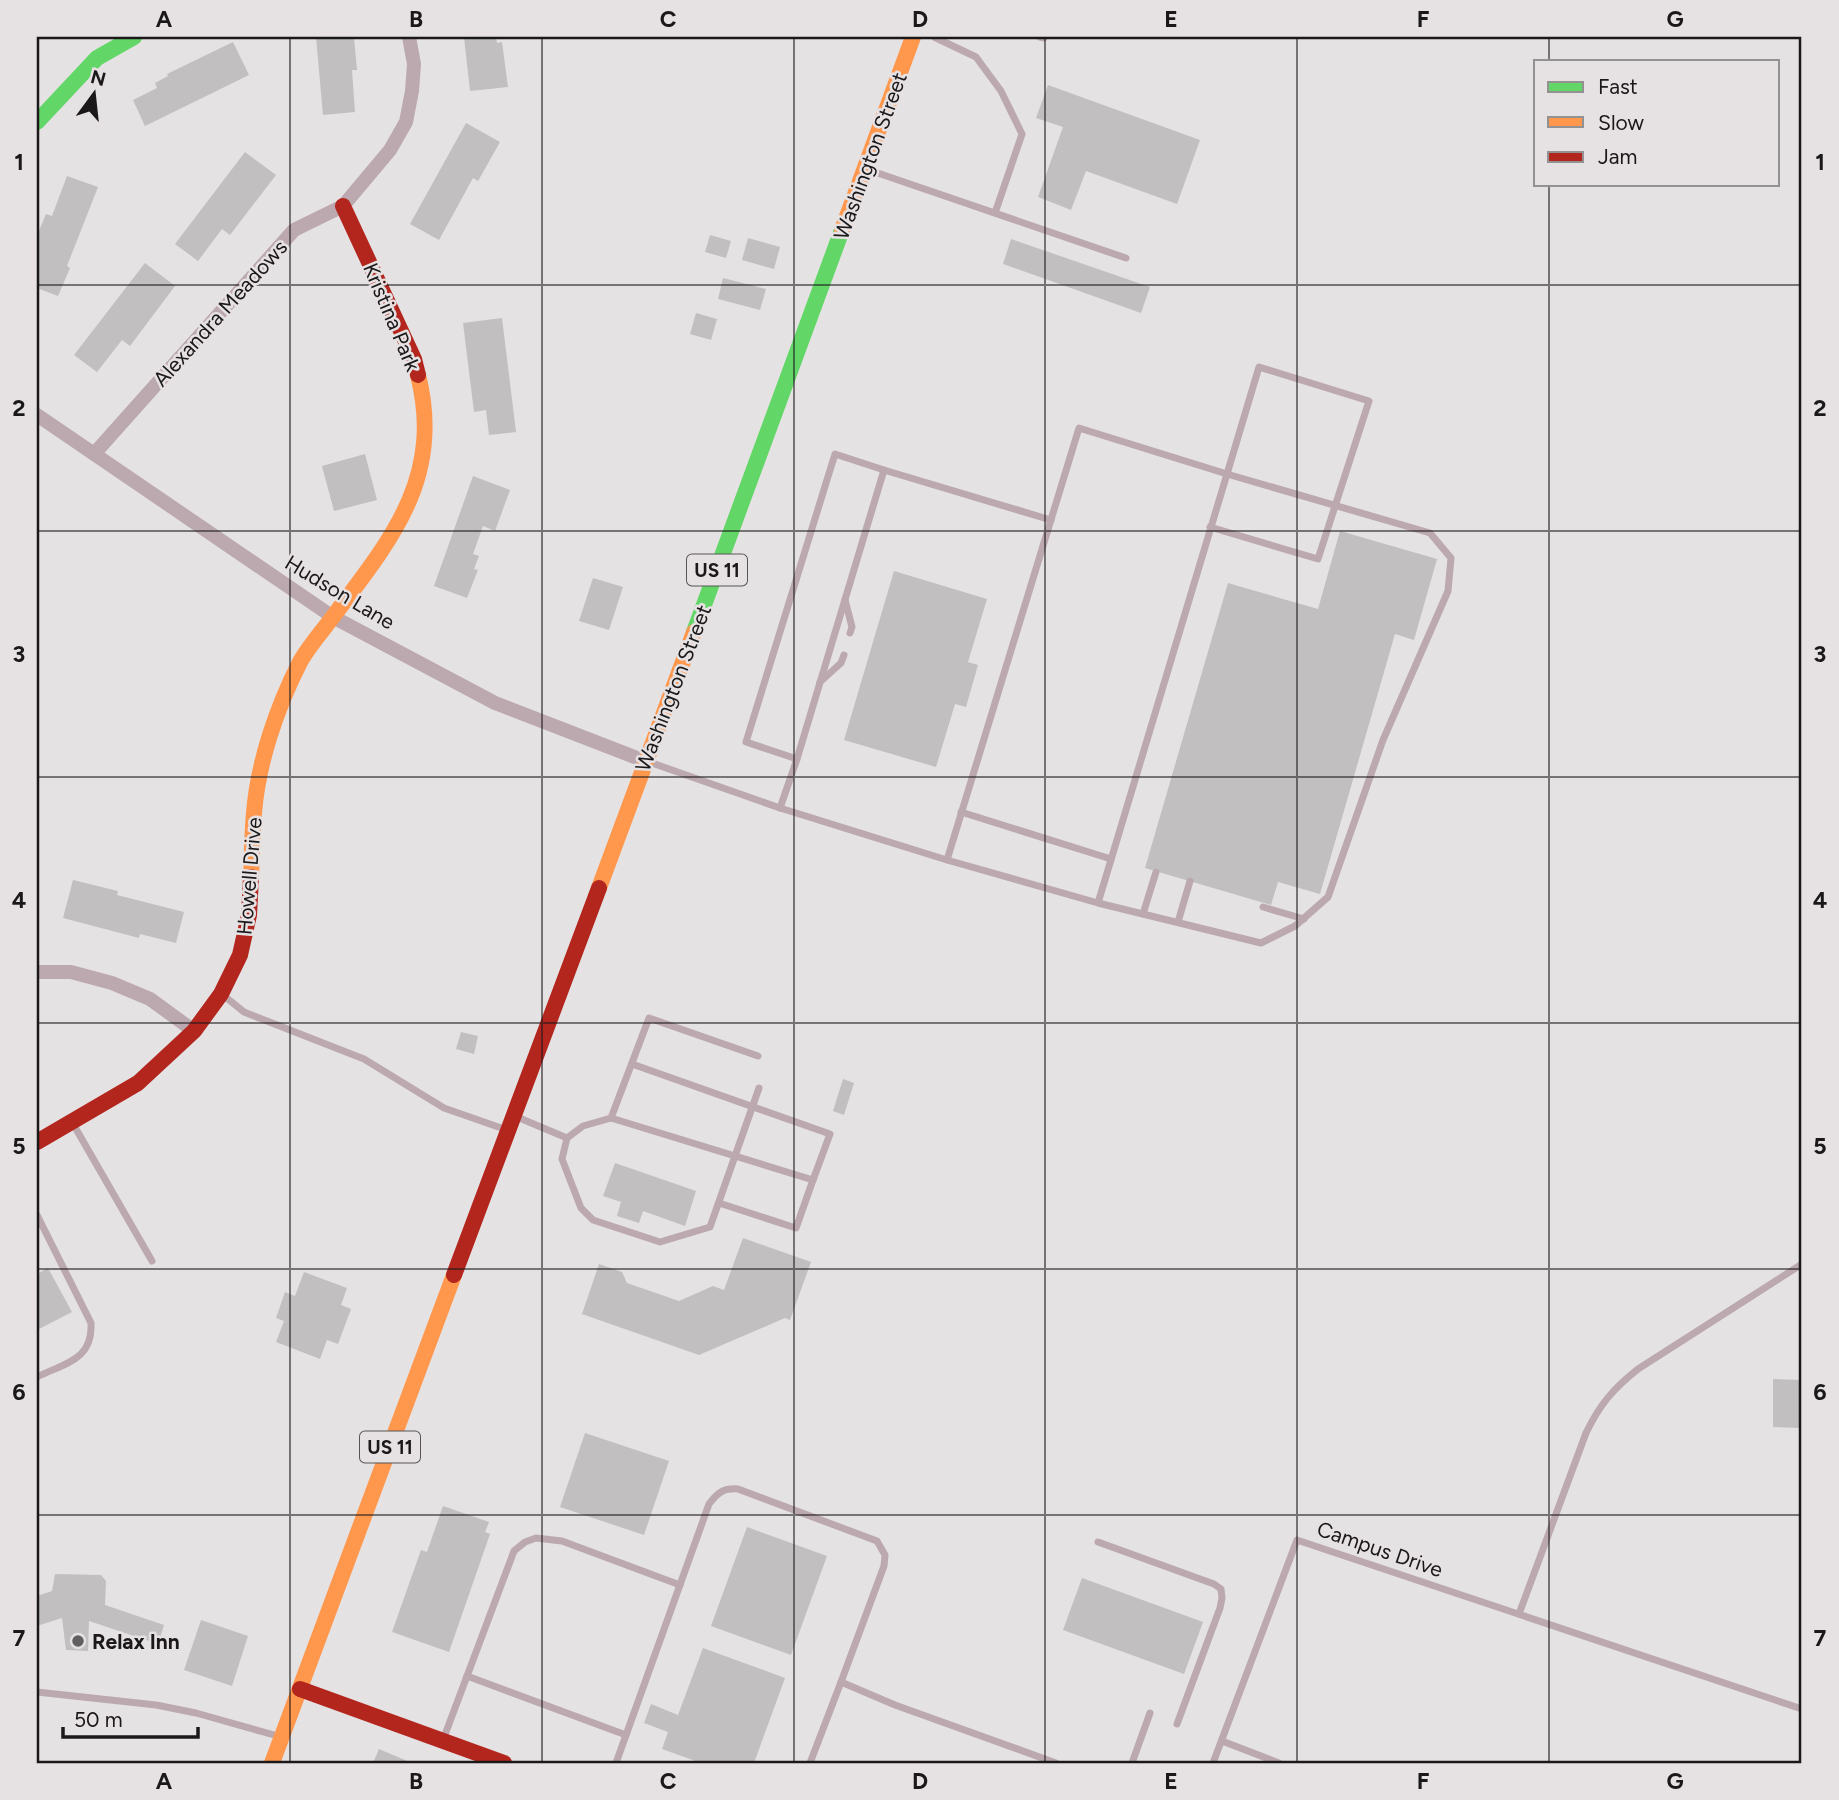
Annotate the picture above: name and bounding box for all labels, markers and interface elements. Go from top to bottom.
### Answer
text: A [156,5,173,33]
text: B [409,5,423,33]
text: C [660,5,677,33]
text: D [912,5,928,33]
text: E [1164,5,1178,33]
text: F [1417,5,1430,33]
text: G [1666,5,1684,33]
north arrow [60,60,130,130]
legend [1534,60,1780,186]
text: N [88,65,108,91]
street label: Washington Street [828,69,912,243]
text: Fast [1598,74,1638,99]
text: Slow [1598,110,1644,135]
text: Jam [1598,144,1637,169]
text: 1 [14,148,24,176]
text: 1 [1815,148,1825,176]
street label: Alexandra Meadows [148,235,292,391]
street label: Kristina Park [358,259,426,376]
text: 2 [12,394,26,422]
text: 2 [1813,394,1827,422]
street label: Hudson Lane [281,549,399,635]
road number: US 11 [687,554,747,586]
street label: Washington Street [630,601,716,775]
text: 3 [13,640,25,668]
text: 3 [1814,640,1826,668]
street label: Howell Drive [231,816,267,936]
text: 4 [12,886,26,914]
text: 4 [1813,886,1827,914]
text: 5 [12,1132,26,1160]
text: 5 [1813,1132,1827,1160]
text: 6 [12,1378,26,1406]
text: 6 [1813,1378,1827,1406]
road number: US 11 [360,1432,420,1462]
street label: Campus Drive [1314,1516,1446,1582]
text: 7 [13,1624,26,1652]
text: 7 [1814,1624,1827,1652]
place label: Relax Inn [92,1629,180,1654]
marker: Relax Inn [70,1633,86,1649]
scale bar [63,1695,198,1739]
text: 50 m [74,1707,123,1732]
text: A [156,1767,173,1795]
text: B [409,1767,423,1795]
text: C [660,1767,677,1795]
text: D [912,1767,928,1795]
text: E [1164,1767,1178,1795]
text: F [1417,1767,1430,1795]
text: G [1666,1767,1684,1795]

